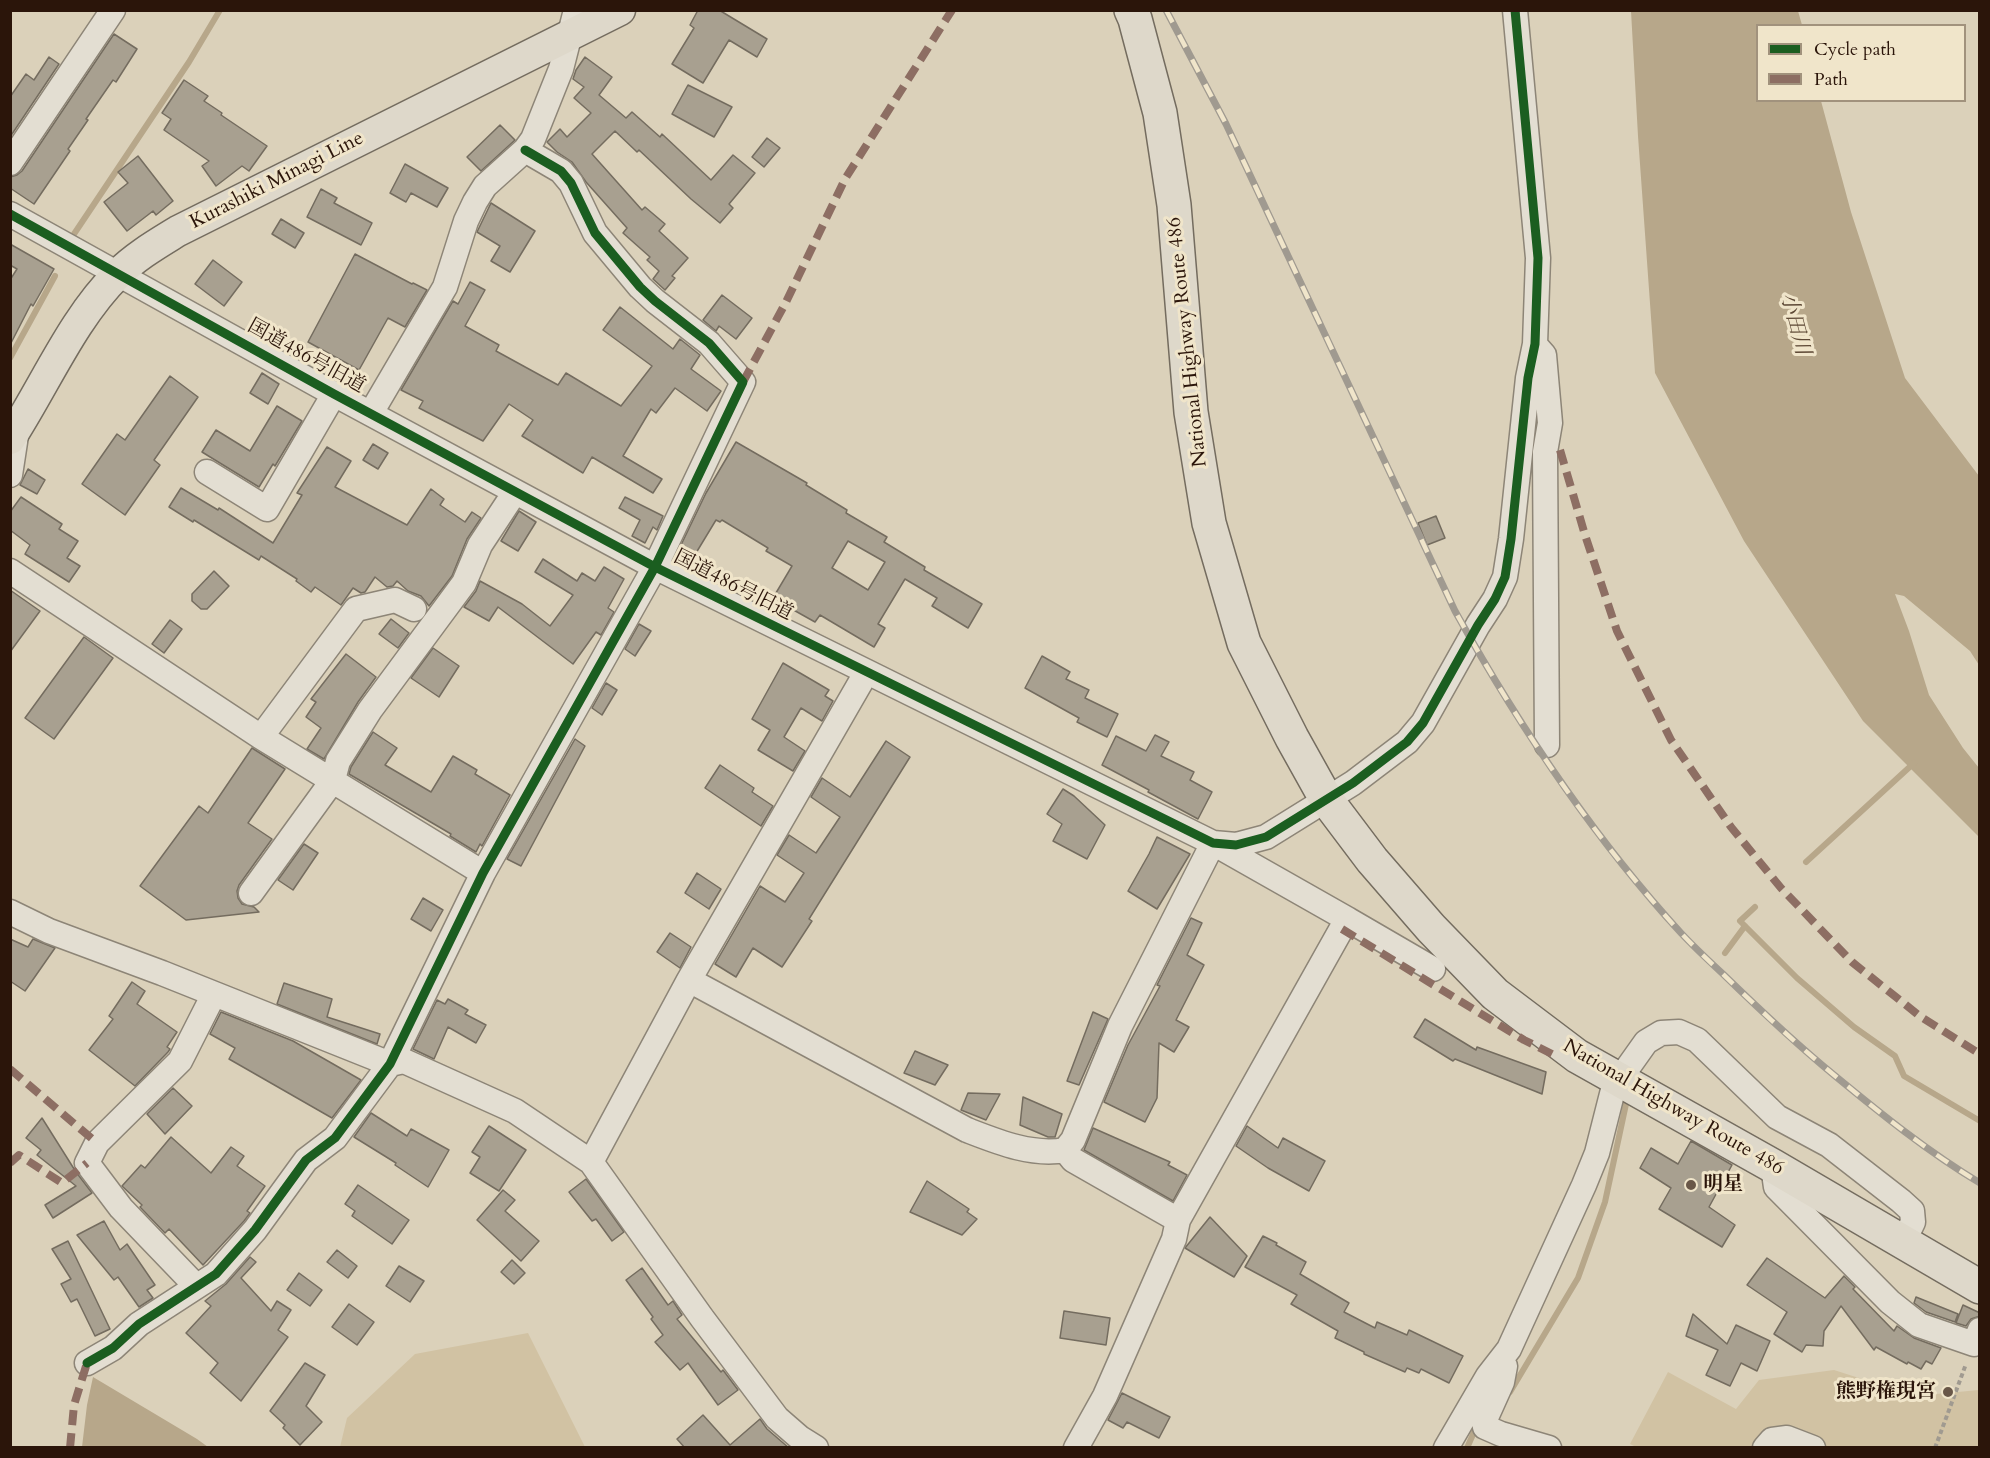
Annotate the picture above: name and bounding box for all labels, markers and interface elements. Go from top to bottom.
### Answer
legend [1756,24,1966,102]
text: Cycle path [1814,37,1896,62]
text: Path [1814,67,1848,92]
street label: Kurashiki Minagi Line [186,127,368,235]
street label: National Highway Route 486 [1163,216,1213,468]
water label: 小田川 [1774,290,1814,358]
street label: 国道486号旧道 [243,315,369,399]
street label: 国道486号旧道 [669,546,797,626]
street label: National Highway Route 486 [1558,1035,1788,1181]
place label: 明星 [1703,1173,1743,1197]
marker: 明星 [1684,1178,1698,1192]
place label: 熊野権現宮 [1836,1380,1936,1404]
marker: 熊野権現宮 [1941,1385,1955,1399]

